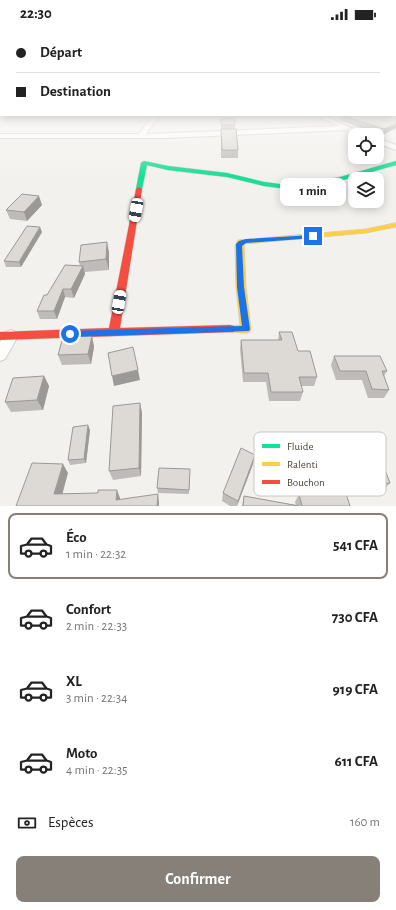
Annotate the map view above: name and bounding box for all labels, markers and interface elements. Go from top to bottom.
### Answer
text: 22:30 [20,6,52,21]
text: Départ [40,45,82,60]
text: Destination [40,84,111,99]
map controls [348,128,384,208]
button: locate [348,128,384,164]
button: layers [348,172,384,208]
callout: 1 min [280,178,346,206]
text: 1 min [299,185,327,198]
car [128,197,144,223]
route end [304,227,322,245]
car [111,289,127,315]
route start [61,325,79,343]
legend [254,432,386,496]
text: Fluide [287,441,314,452]
text: Ralenti [287,459,318,470]
text: Bouchon [287,477,325,488]
icon: car [18,528,54,564]
text: Éco [66,530,87,545]
text: 541 CFA [333,538,378,553]
text: 1 min · 22:32 [66,548,126,561]
icon: car [18,600,54,636]
text: Confort [66,602,111,617]
text: 730 CFA [332,610,378,625]
text: 2 min · 22:33 [66,620,127,633]
icon: car [18,672,54,708]
text: XL [66,674,82,689]
text: 919 CFA [333,682,378,697]
text: 3 min · 22:34 [66,692,127,705]
icon: car [18,744,54,780]
text: Moto [66,746,98,761]
text: 611 CFA [334,754,378,769]
text: 4 min · 22:35 [66,764,128,777]
icon: cash [16,812,38,834]
text: Espèces [48,815,94,830]
text: 160 m [350,816,380,829]
button: Confirmer [16,856,380,902]

